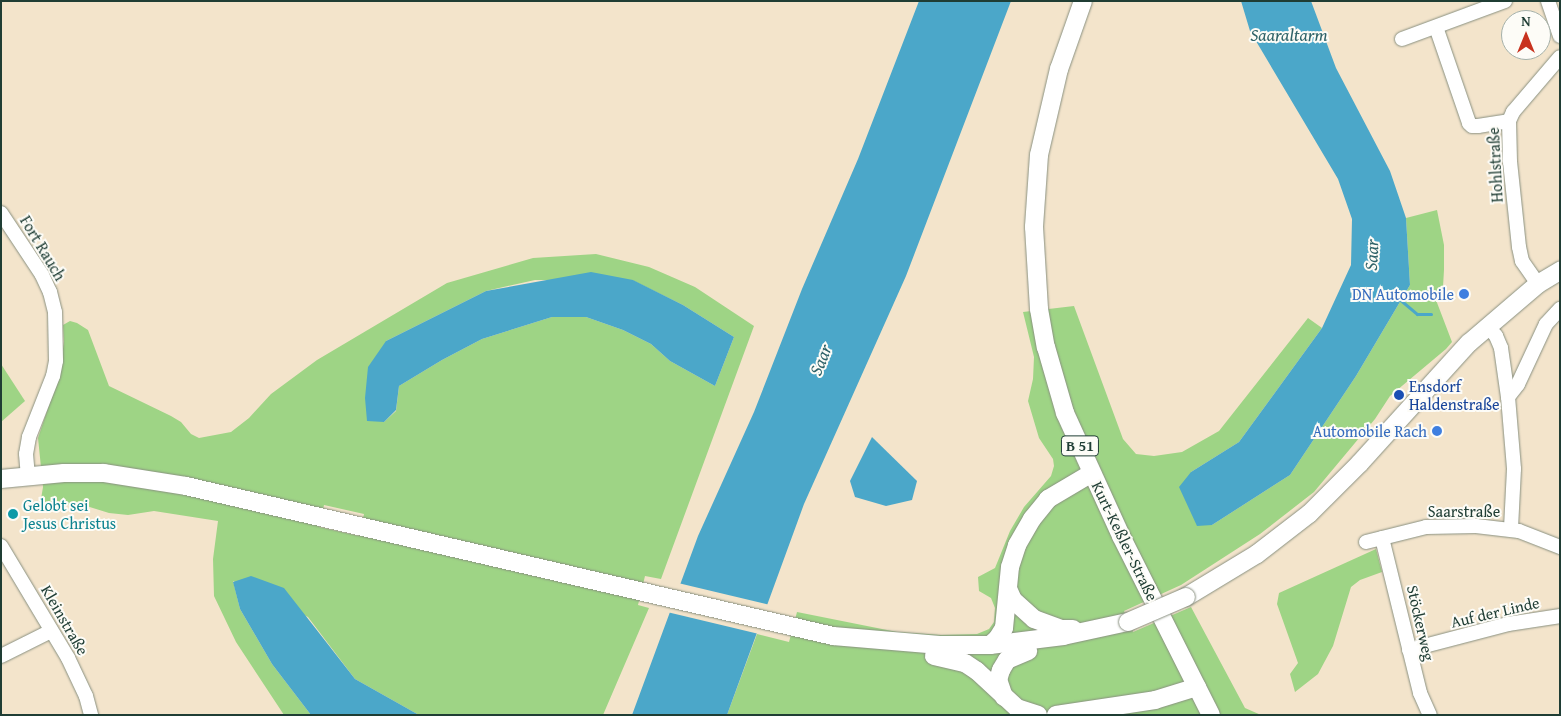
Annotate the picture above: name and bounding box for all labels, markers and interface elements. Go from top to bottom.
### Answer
north arrow [1501,10,1551,60]
text: N [1521,11,1531,31]
water label: Saaraltarm [1250,24,1328,46]
street label: Hohlstraße [1483,127,1507,203]
street label: Fort Rauch [16,212,70,284]
water label: Saar [1360,239,1384,271]
place label: DN Automobile [1352,284,1454,304]
marker: DN Automobile [1458,288,1470,300]
water label: Saar [805,341,837,379]
place label: Ensdorf Haldenstraße [1409,376,1500,414]
marker: Ensdorf Haldenstraße [1393,389,1405,401]
place label: Automobile Rach [1313,421,1427,441]
marker: Automobile Rach [1431,425,1443,437]
road number: B 51 [1060,434,1100,458]
street label: Kurt-Keßler-Straße [1088,478,1162,604]
place label: Gelobt sei Jesus Christus [23,495,116,533]
street label: Saarstraße [1428,501,1500,521]
marker: Gelobt sei Jesus Christus [7,508,19,520]
street label: Kleinstraße [37,581,93,659]
street label: Stöckerweg [1403,583,1439,663]
street label: Auf der Linde [1449,592,1541,632]

